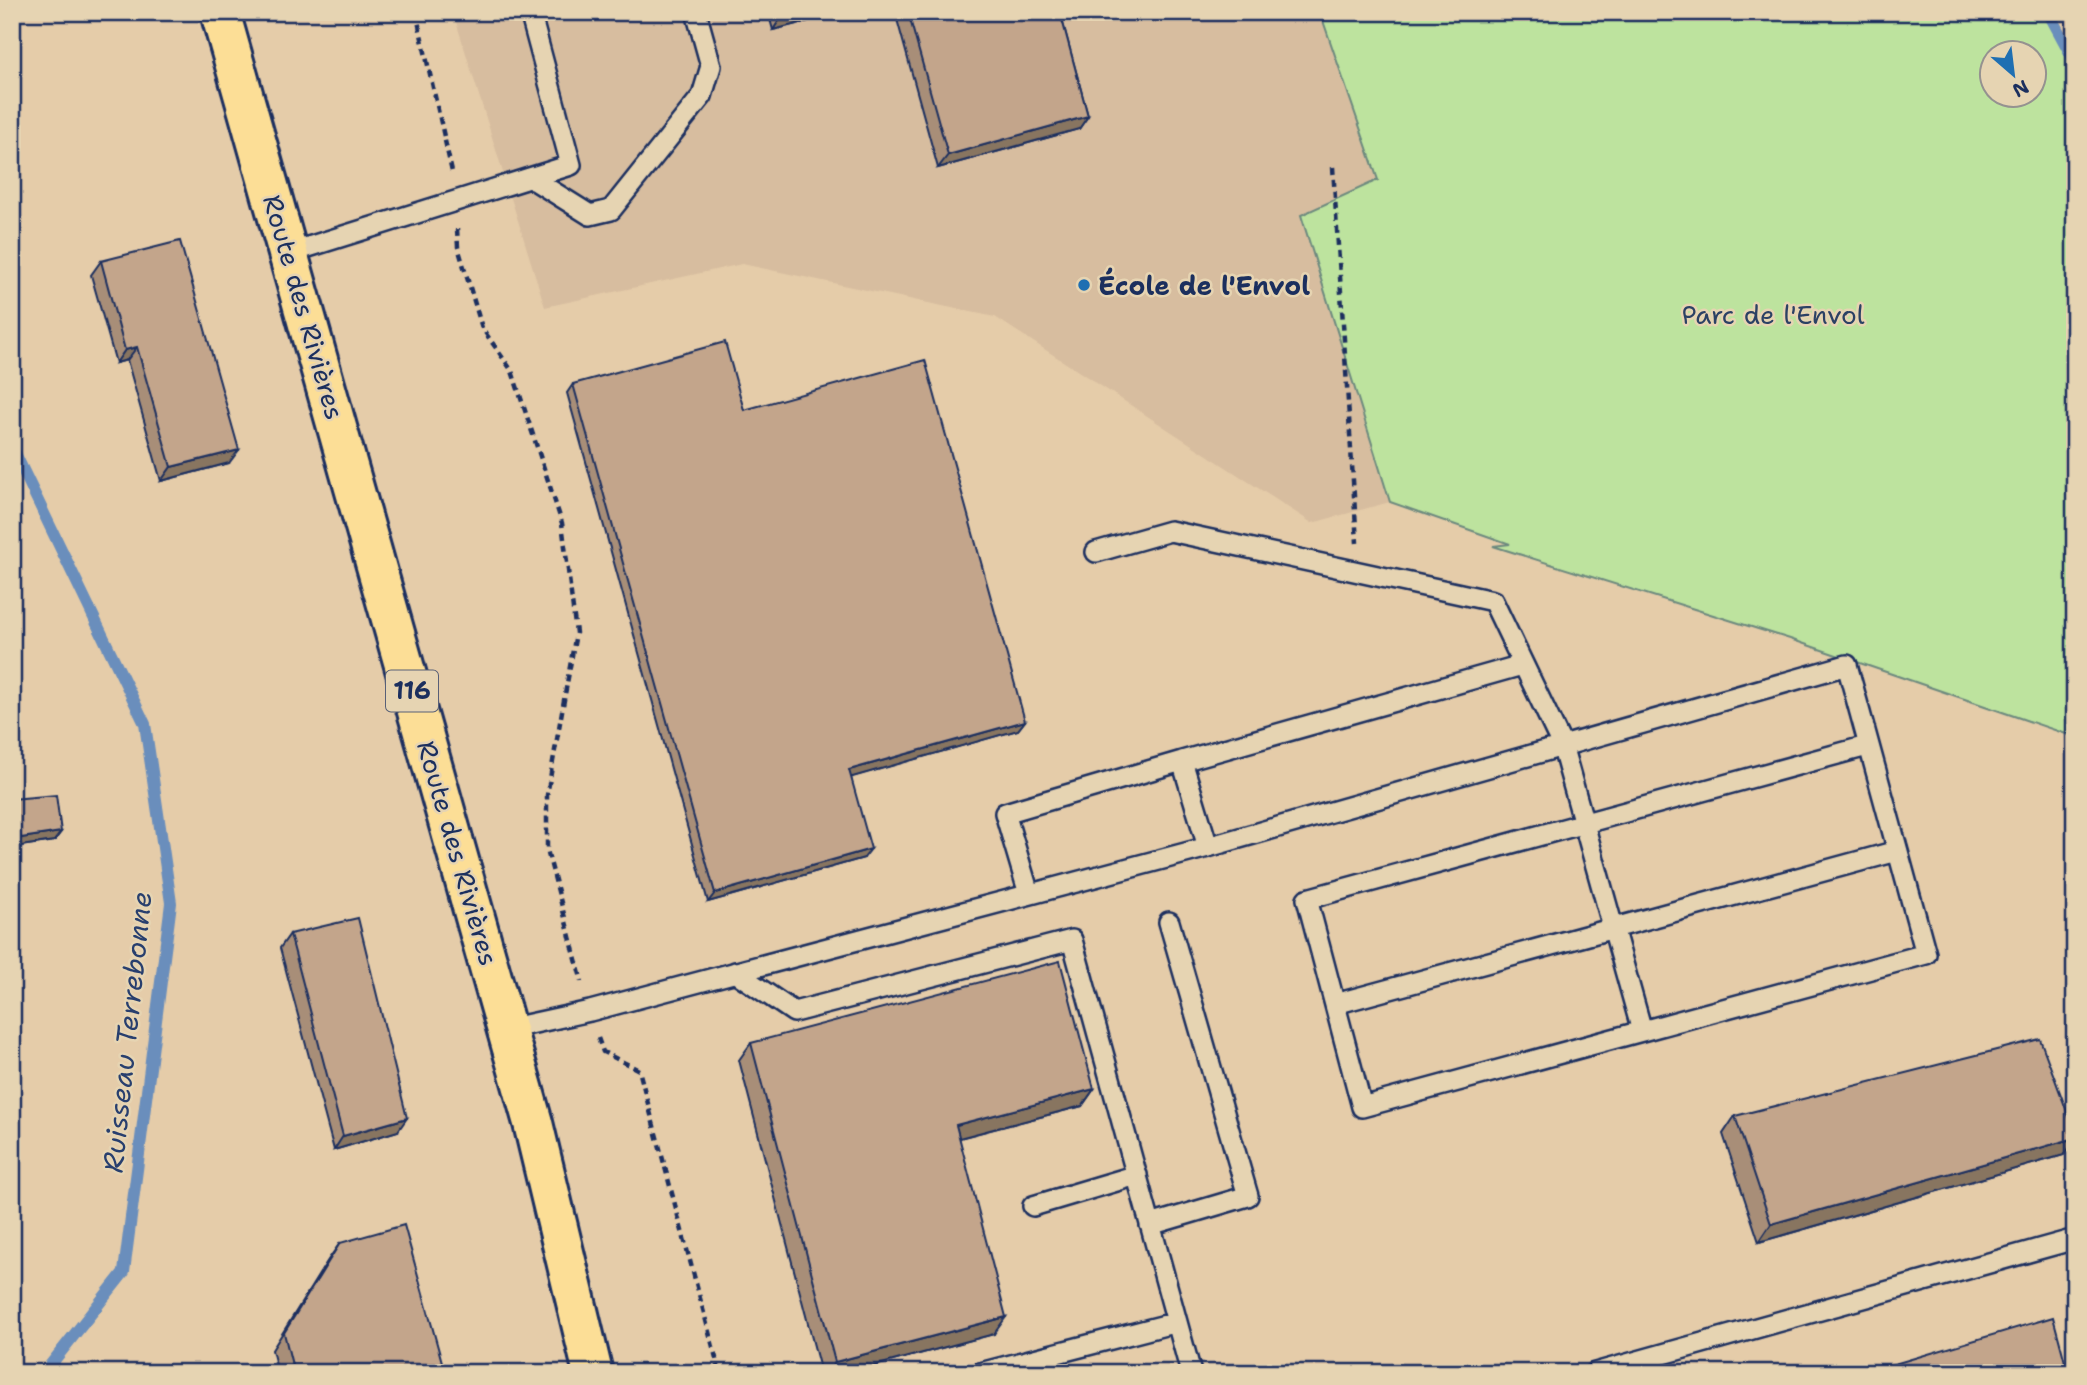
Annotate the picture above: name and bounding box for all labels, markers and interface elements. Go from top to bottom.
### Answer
north arrow [1979,38,2048,108]
text: N [2008,74,2033,103]
street label: Route des Rivières [255,190,353,424]
place label: École de l'Envol [1098,267,1310,303]
marker: École de l'Envol [1076,277,1092,293]
park label: Parc de l'Envol [1681,297,1865,332]
road number: 116 [386,670,438,712]
street label: Route des Rivières [409,736,507,970]
water label: Ruisseau Terrebonne [93,890,161,1174]

